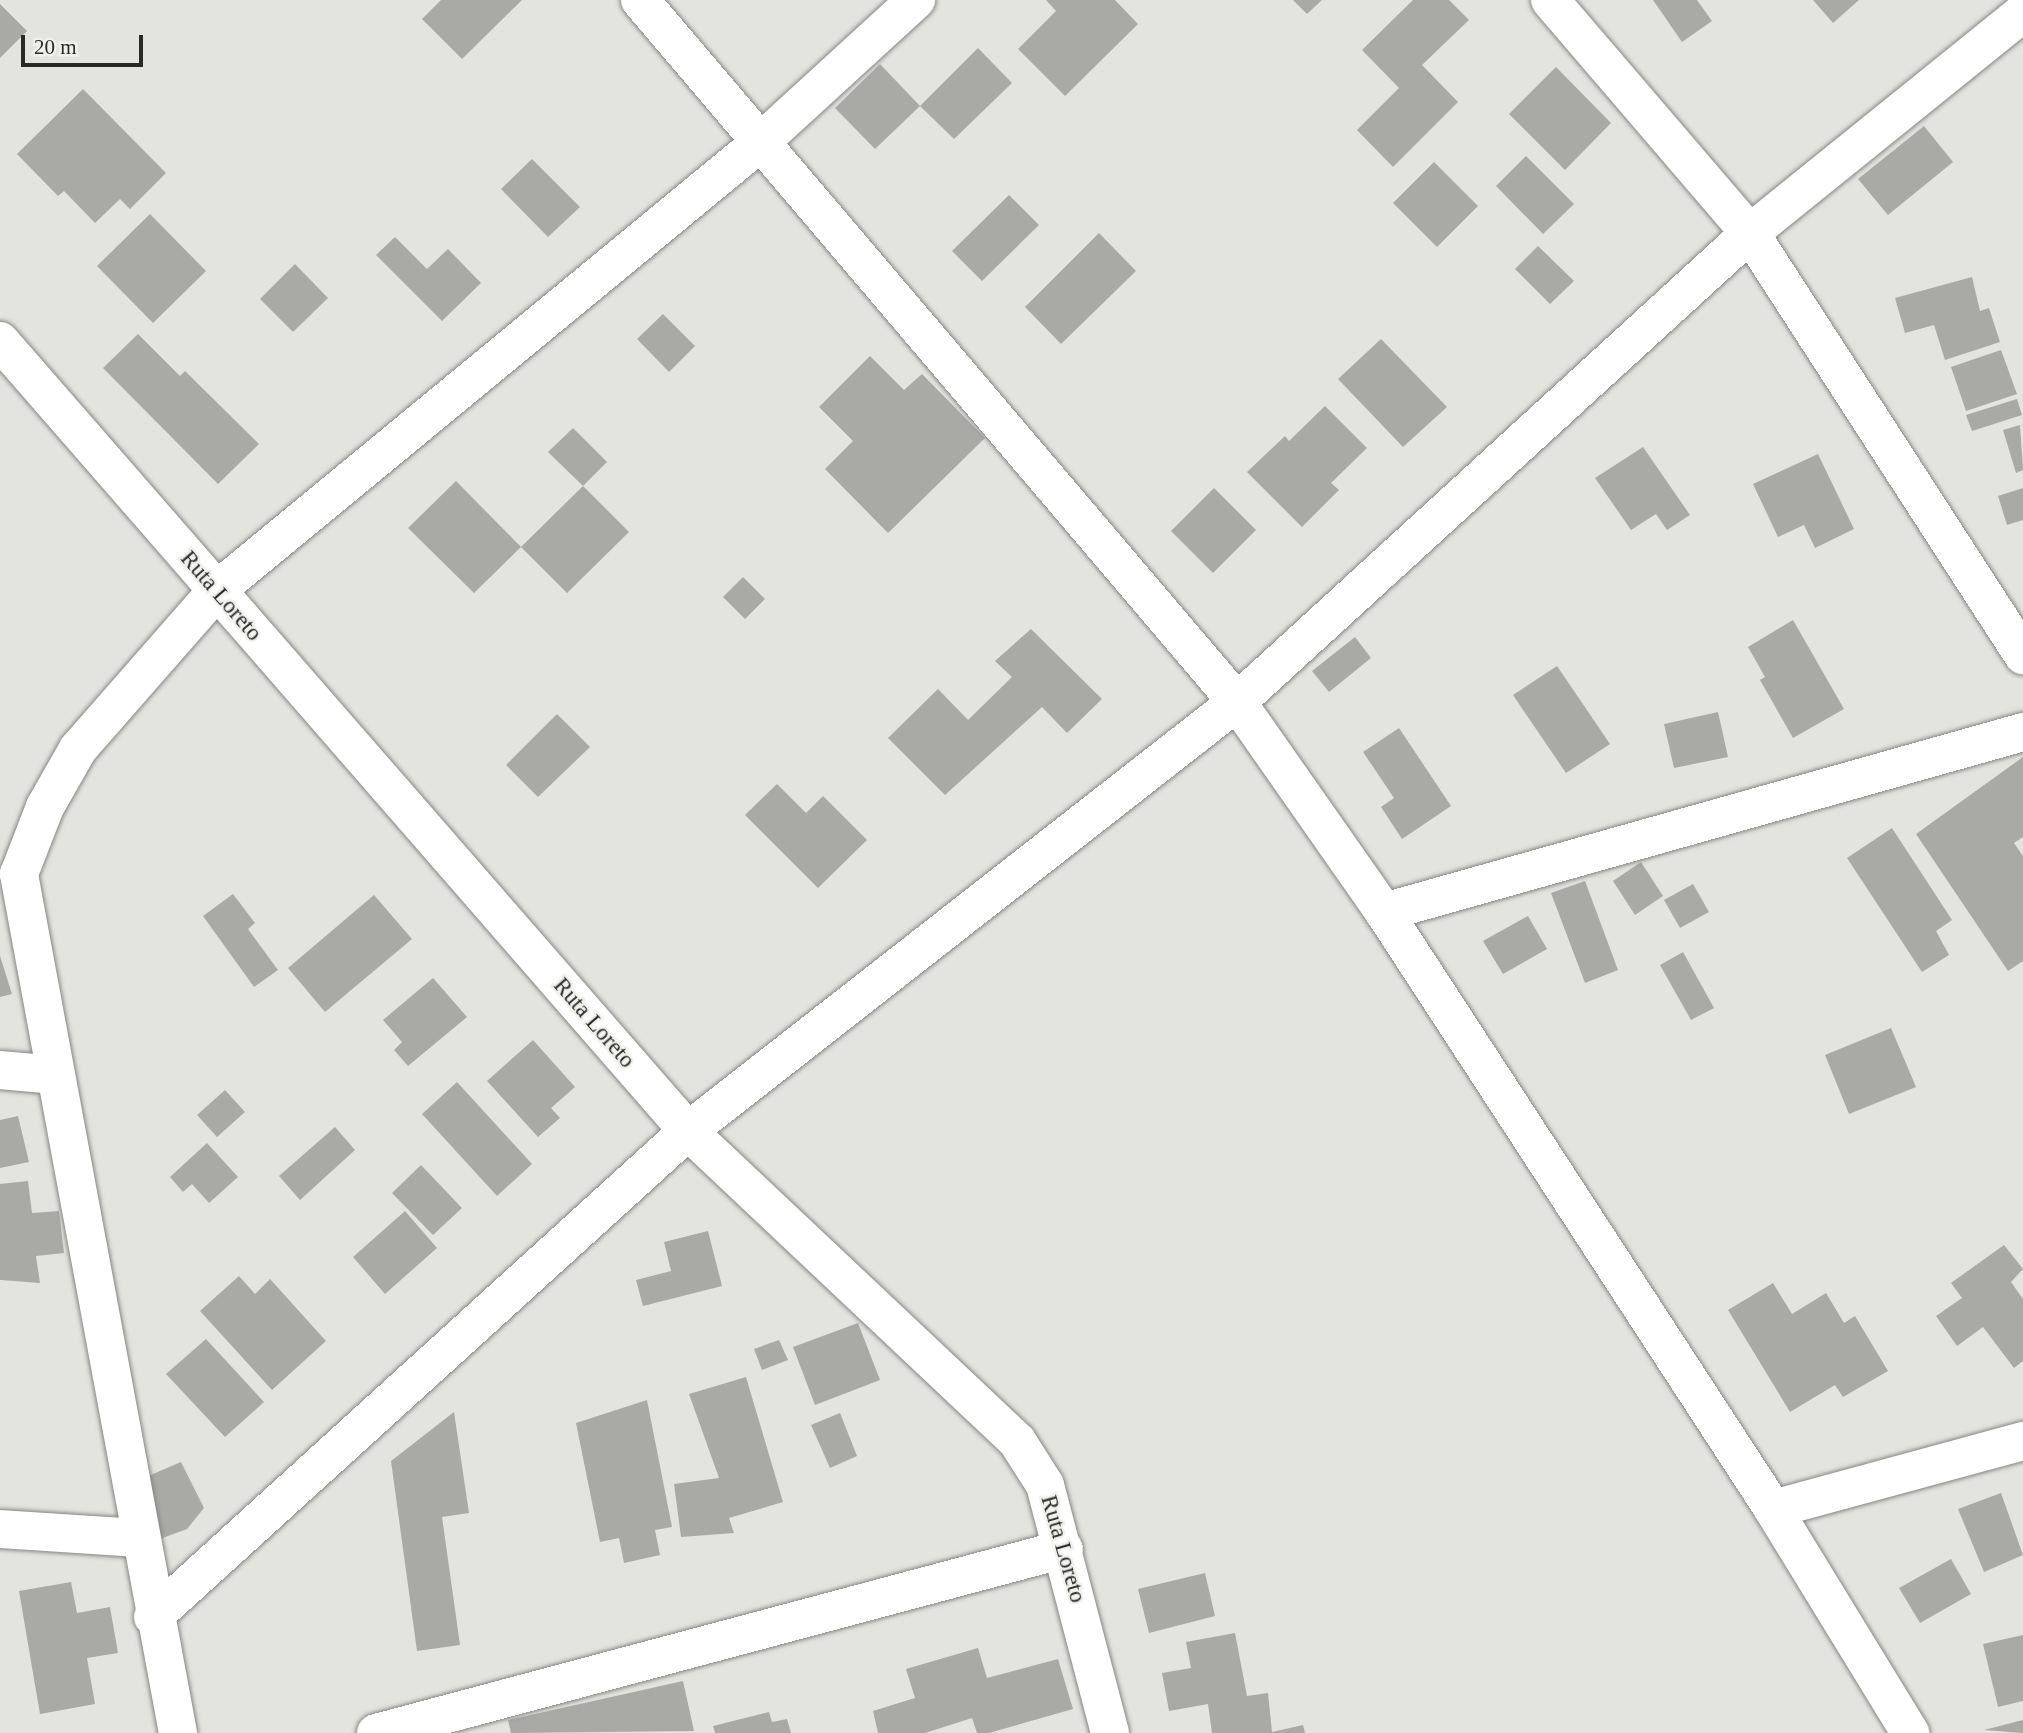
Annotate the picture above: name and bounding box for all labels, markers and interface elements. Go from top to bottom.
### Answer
scale bar [24,21,147,65]
text: 20 m [34,35,77,59]
street label: Ruta Loreto [174,545,268,647]
street label: Ruta Loreto [547,972,641,1074]
street label: Ruta Loreto [1035,1492,1091,1606]

